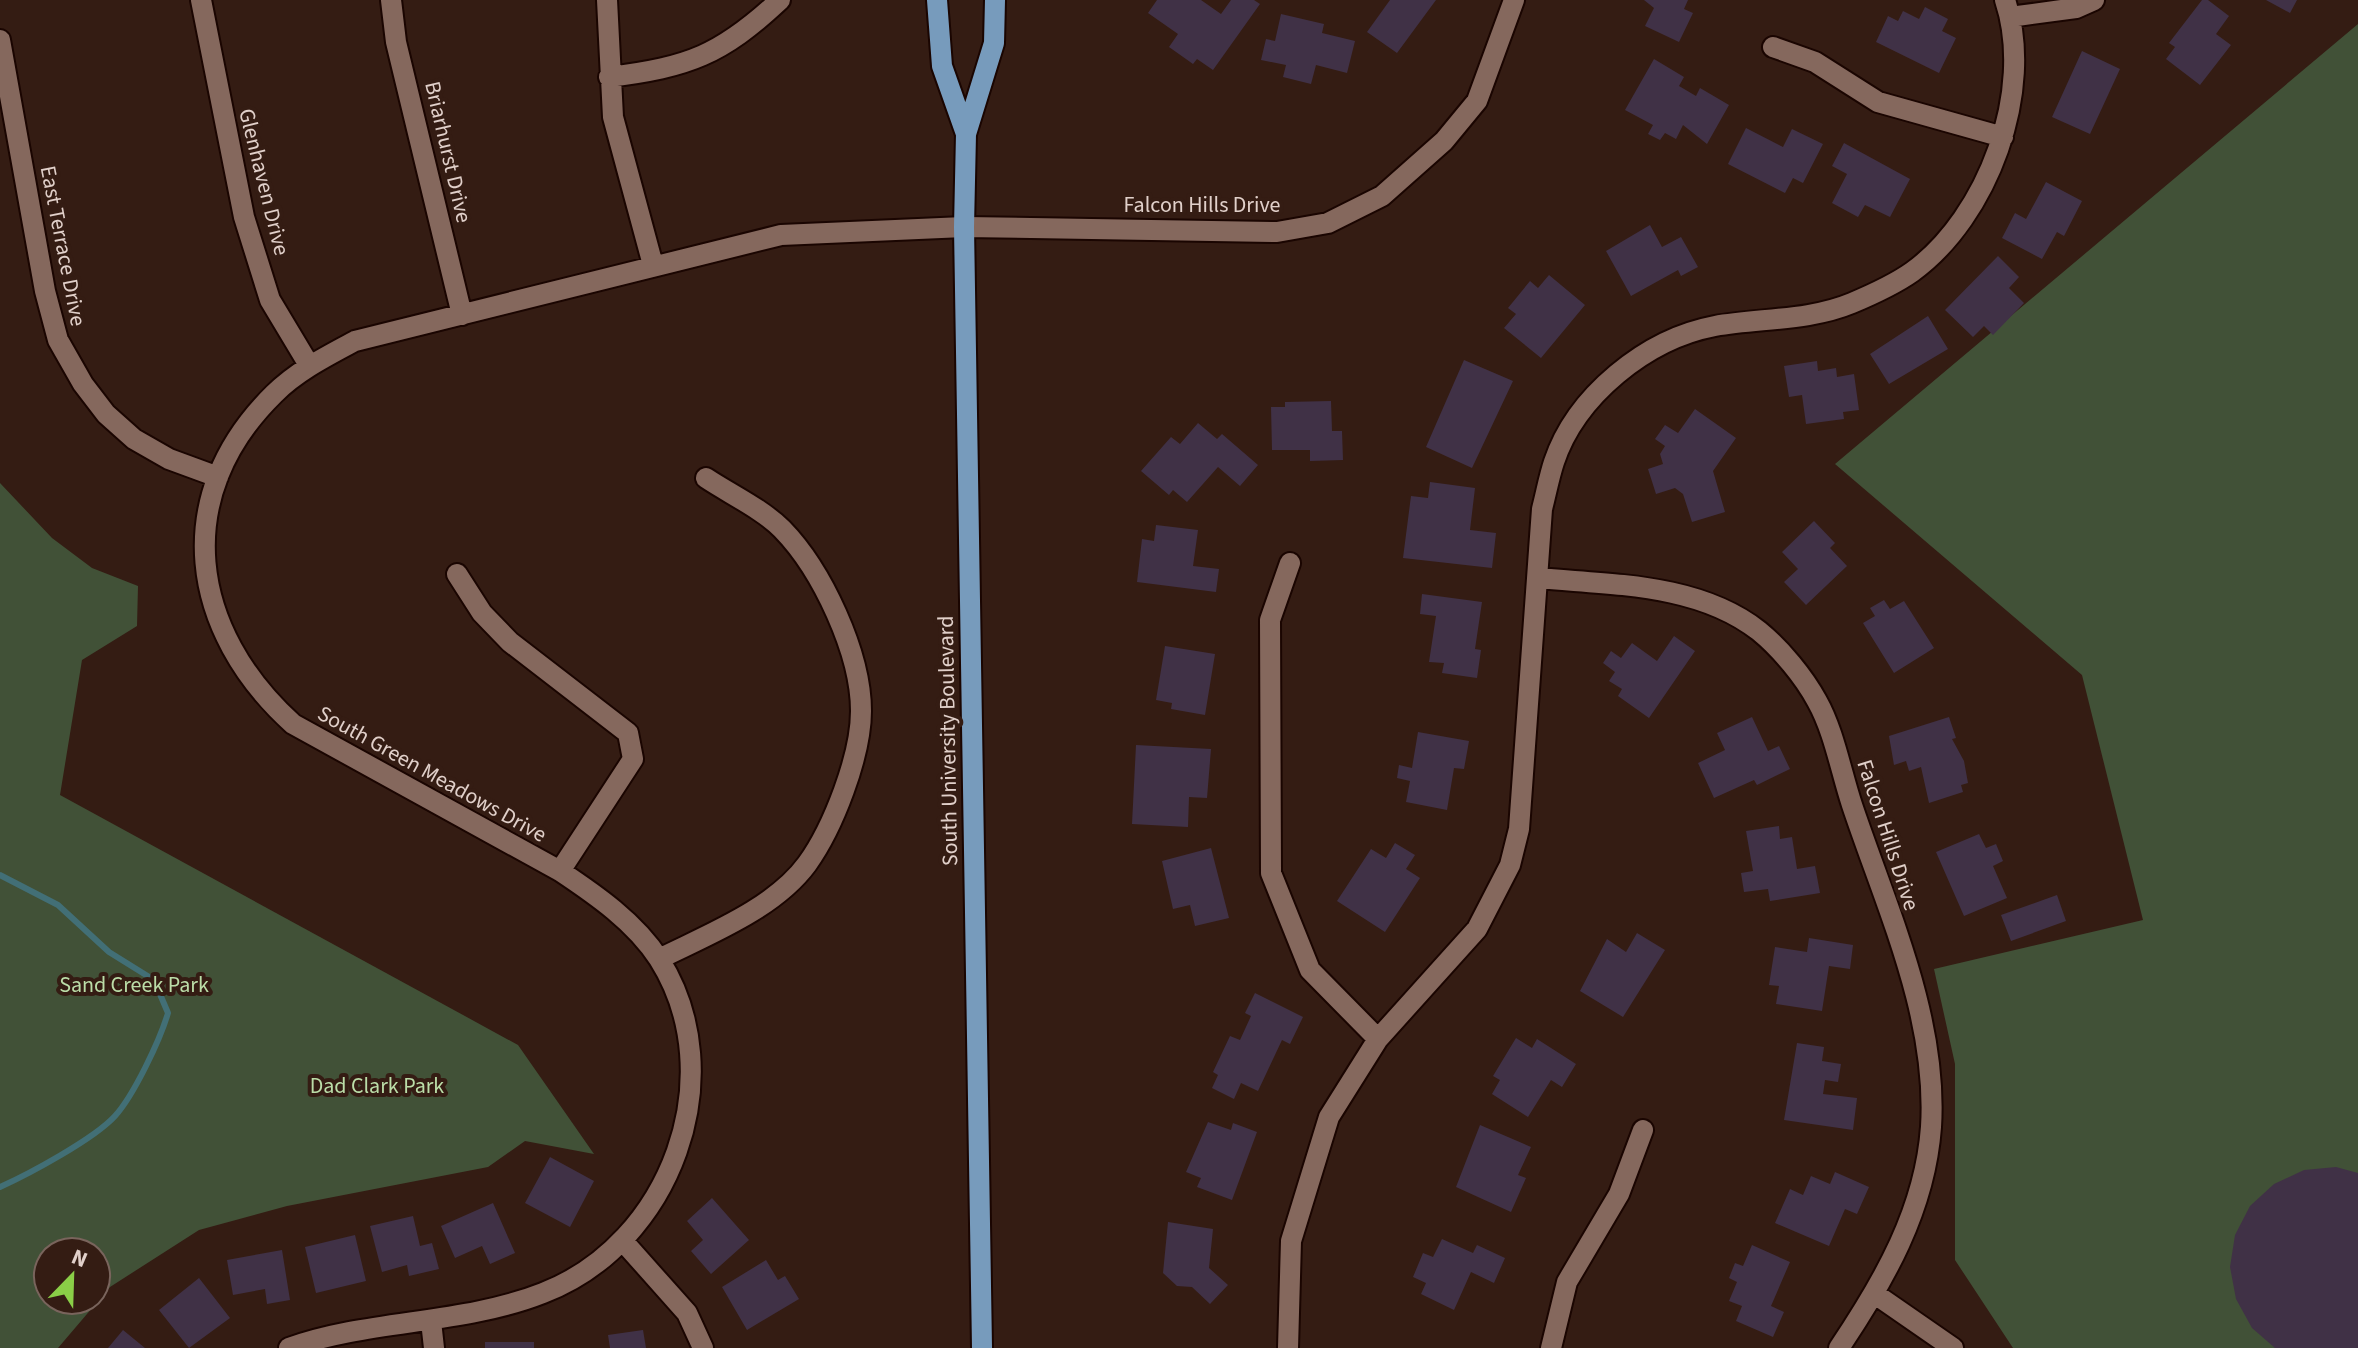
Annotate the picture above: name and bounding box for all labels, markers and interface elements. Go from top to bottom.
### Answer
street label: Briarhurst Drive [416,78,480,226]
street label: Glenhaven Drive [230,105,298,259]
street label: East Terrace Drive [32,163,94,329]
street label: Falcon Hills Drive [1123,189,1281,221]
street label: South University Boulevard [930,615,966,867]
street label: South Green Meadows Drive [312,698,552,850]
street label: Falcon Hills Drive [1849,755,1928,915]
park label: Sand Creek Park [59,969,209,1001]
park label: Dad Clark Park [310,1070,444,1102]
north arrow [32,1236,112,1316]
text: N [66,1241,92,1276]

